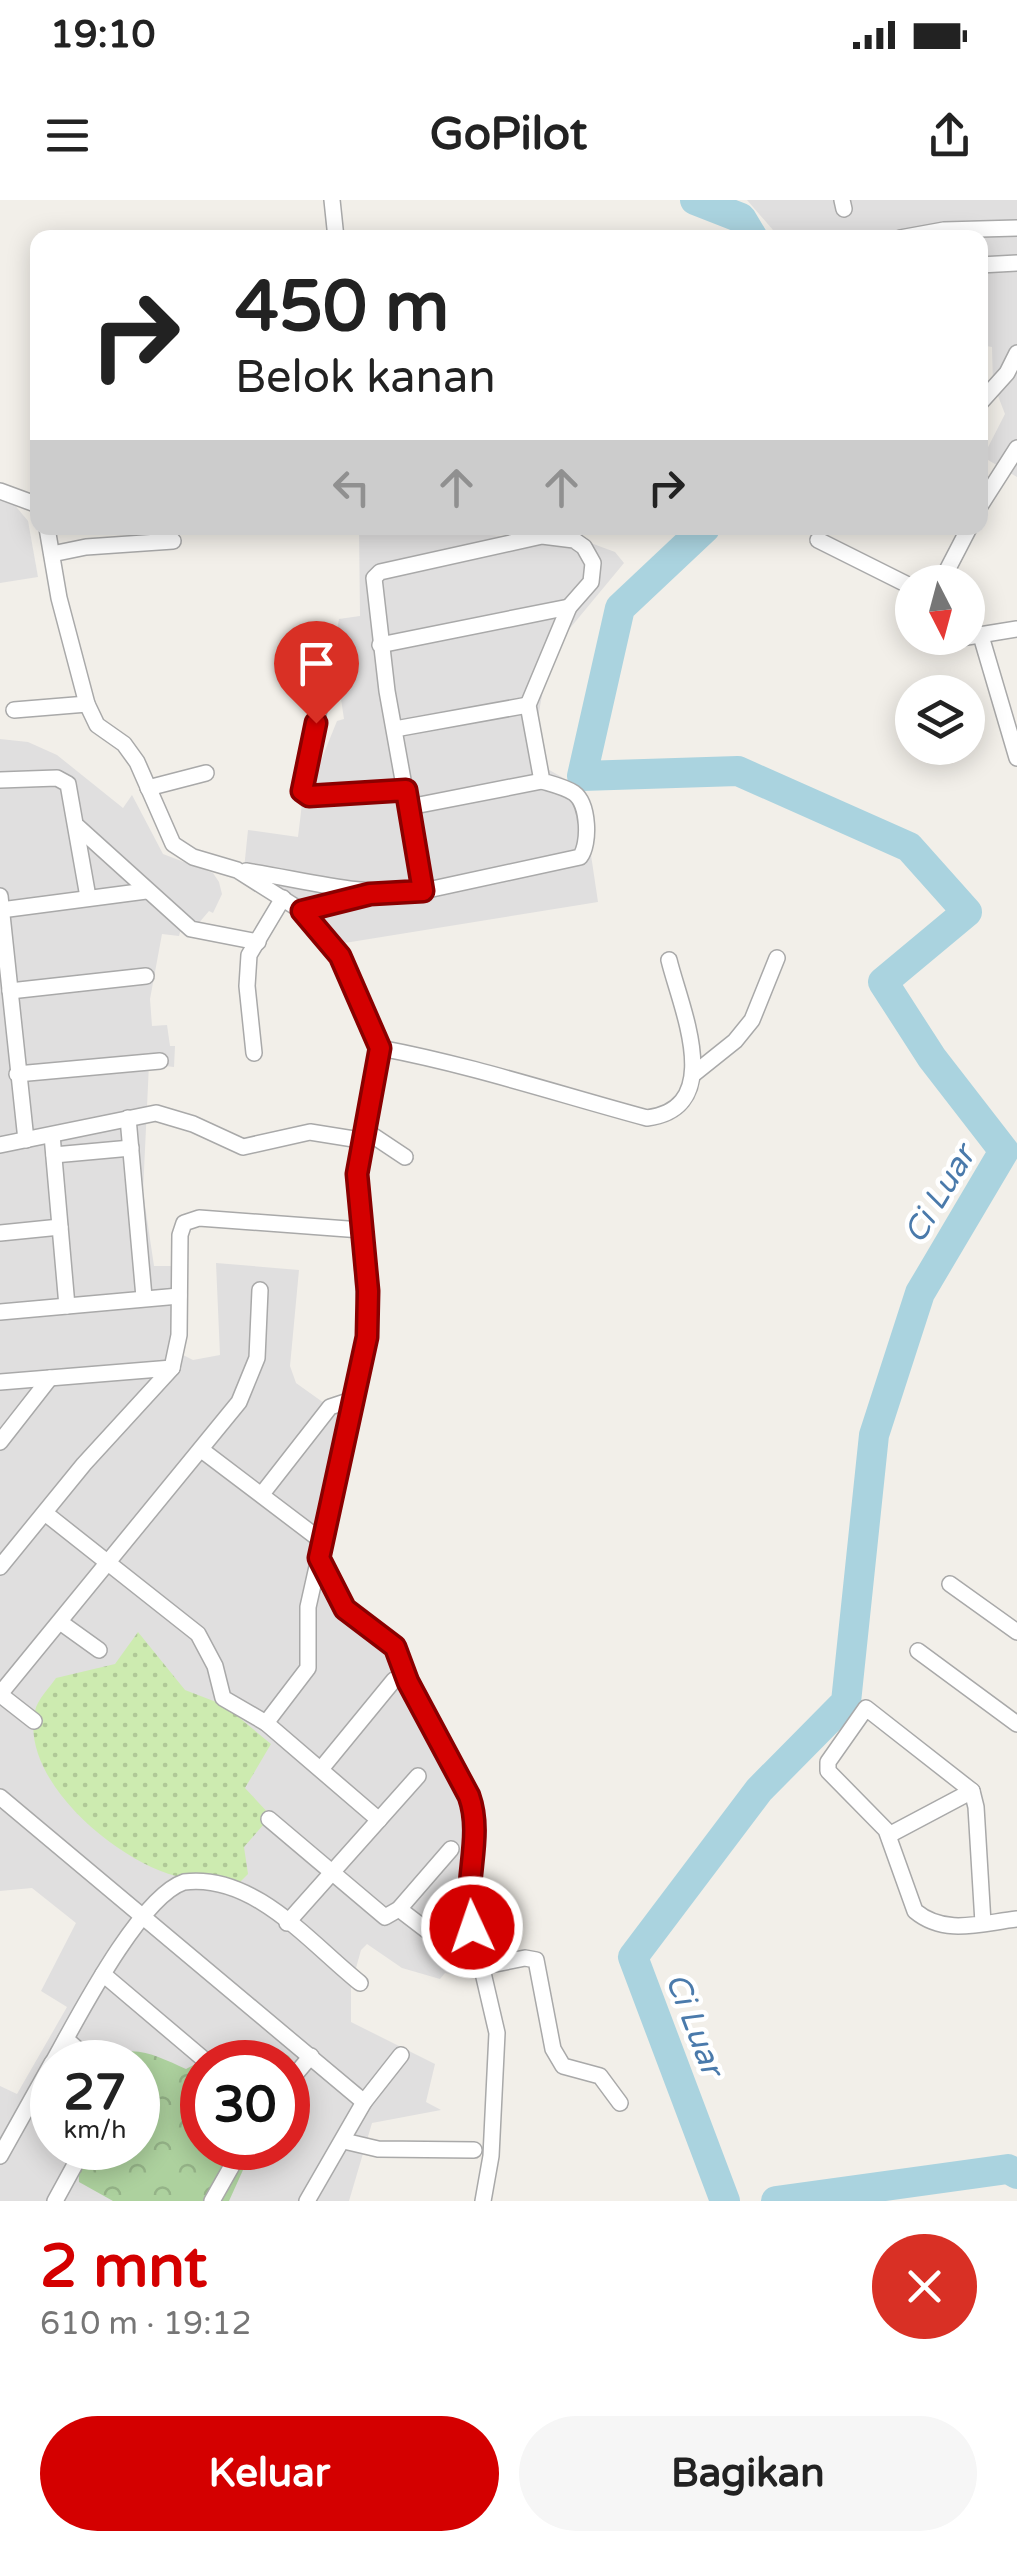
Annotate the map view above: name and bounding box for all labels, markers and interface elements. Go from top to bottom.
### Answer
text: 19:10 [50,12,155,58]
icon: menu [40,108,95,163]
text: GoPilot [430,108,587,162]
icon: share [922,108,977,163]
text: 450 m [235,266,449,350]
icon: right [70,270,200,400]
text: Belok kanan [235,351,496,405]
icon: left [324,460,379,515]
icon: ahead [429,460,484,515]
icon: ahead [534,460,589,515]
icon: right [639,460,694,515]
north arrow [895,565,985,655]
map controls [895,565,985,765]
pin [274,621,359,724]
icon: arrive [289,636,344,691]
button: layers [895,675,985,765]
water label: Ci Luar [896,1136,986,1250]
position arrow [420,1875,524,1979]
water label: Ci Luar [657,1968,732,2084]
speed limit sign: 30 [180,2040,310,2170]
text: 27 [64,2063,126,2123]
text: km/h [64,2115,126,2145]
text: 2 mnt [40,2231,207,2303]
button: close [872,2234,977,2339]
text: 610 m · 19:12 [40,2305,252,2343]
button: Keluar [40,2416,499,2531]
button: Bagikan [519,2416,977,2531]

